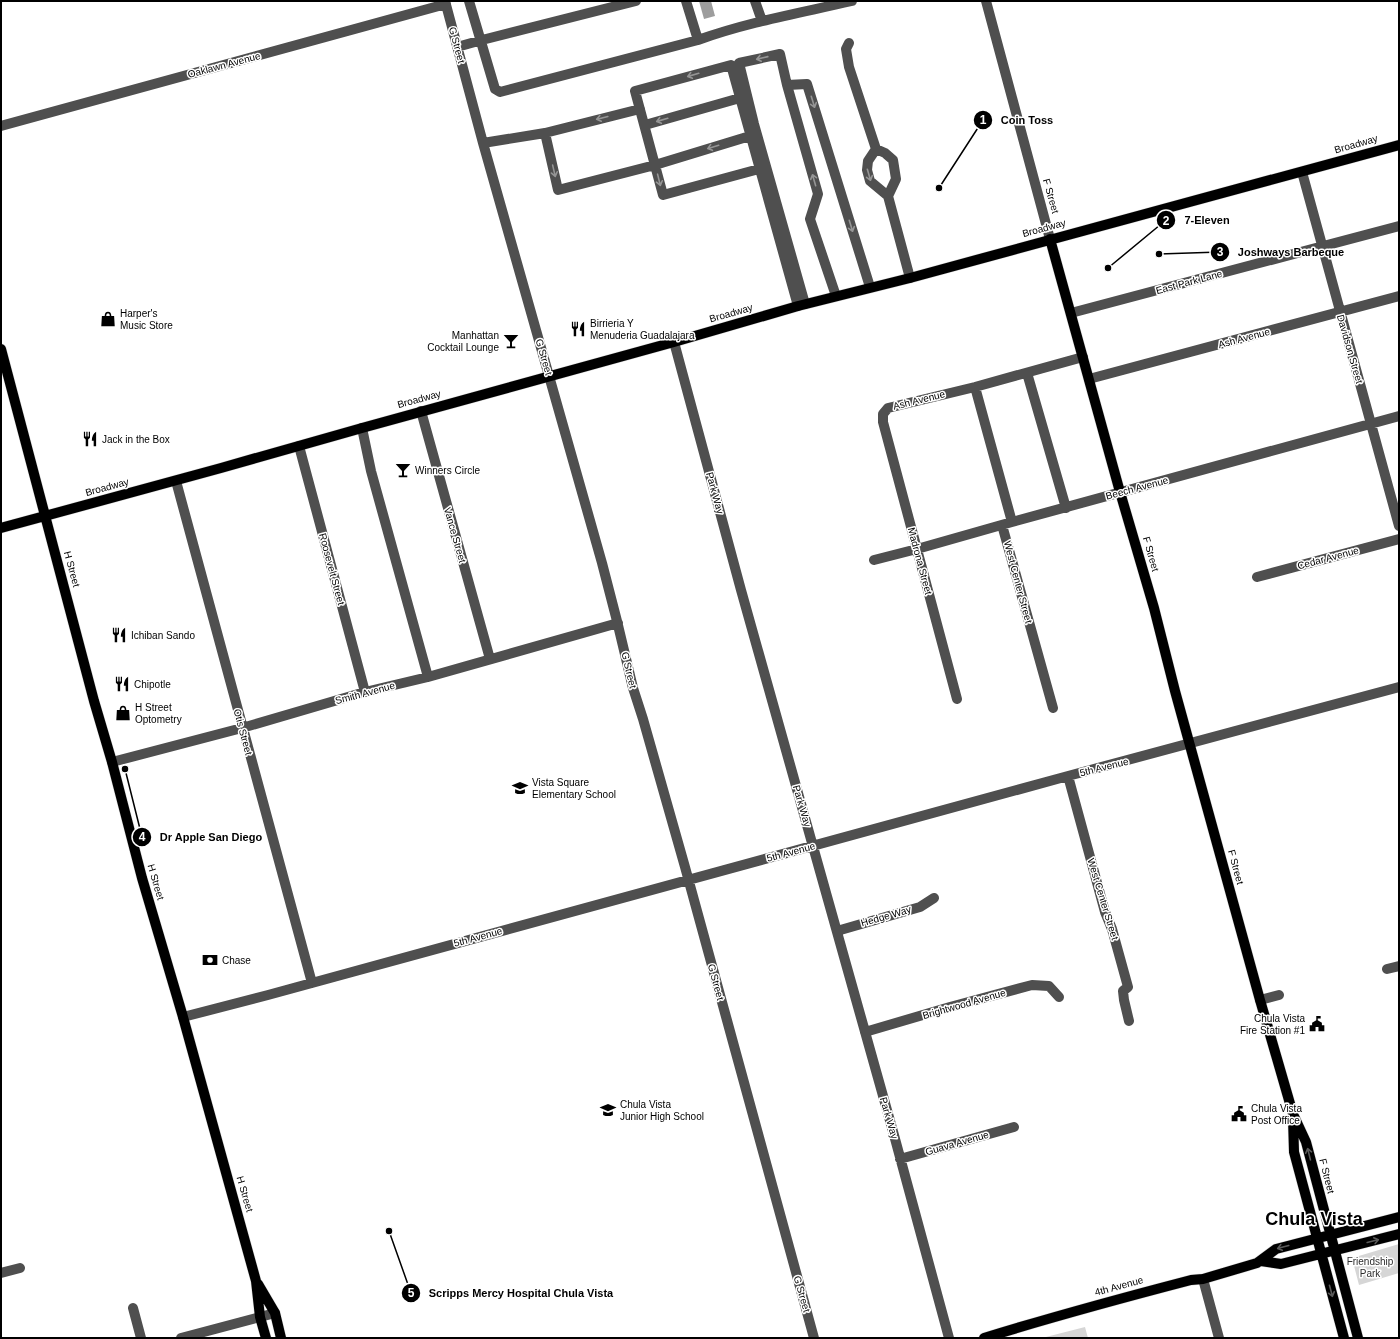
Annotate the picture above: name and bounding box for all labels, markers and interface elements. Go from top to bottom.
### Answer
street label: G Street [447,26,467,65]
street label: Oaklawn Avenue [186,50,262,80]
one-way arrow [755,55,768,62]
one-way arrow [687,72,700,79]
one-way arrow [810,95,817,108]
callout: Coin Toss [973,109,1061,132]
text: 1 [980,113,987,127]
text: Coin Toss [1001,114,1053,126]
one-way arrow [596,115,609,123]
one-way arrow [655,117,668,124]
street label: Broadway [1333,133,1379,155]
one-way arrow [707,144,720,151]
one-way arrow [550,164,558,177]
one-way arrow [866,169,873,182]
one-way arrow [655,173,663,186]
one-way arrow [810,173,817,186]
street label: F Street [1041,177,1061,215]
callout: 7-Eleven [1156,209,1238,232]
text: 2 [1163,214,1170,228]
text: 7-Eleven [1184,214,1230,226]
street label: Broadway [1021,217,1067,239]
one-way arrow [848,219,855,232]
callout: Joshways Barbeque [1210,241,1352,264]
text: 3 [1217,245,1224,259]
text: Joshways Barbeque [1238,246,1344,258]
street label: East Park Lane [1155,268,1224,296]
street label: Broadway [708,302,754,324]
place label: Harper's Music Store [120,308,173,331]
shop icon: Harper's Music Store [99,310,117,328]
street label: Davidson Street [1335,313,1365,385]
place label: Birrieria Y Menuderia Guadalajara [590,318,695,341]
restaurant icon: Birrieria Y Menuderia Guadalajara [569,320,587,338]
street label: Ash Avenue [1217,326,1272,350]
place label: Manhattan Cocktail Lounge [427,330,499,353]
bar icon: Manhattan Cocktail Lounge [502,332,520,350]
street label: G Street [534,338,554,377]
street label: Broadway [396,388,442,410]
street label: Ash Avenue [892,388,947,412]
restaurant icon: Jack in the Box [81,430,99,448]
place label: Jack in the Box [102,434,170,445]
bar icon: Winners Circle [394,461,412,479]
place label: Winners Circle [415,465,480,476]
street label: Park Way [704,471,726,515]
street label: Beech Avenue [1105,474,1170,502]
street label: Broadway [84,476,130,498]
street label: Vance Street [442,506,468,564]
street label: Madrona Street [906,526,934,596]
street label: Roosevelt Street [317,532,347,606]
street label: F Street [1141,535,1161,573]
street label: West Center Street [1002,540,1034,625]
street label: Cedar Avenue [1296,544,1360,571]
street label: H Street [62,550,82,588]
restaurant icon: Ichiban Sando [110,626,128,644]
place label: Ichiban Sando [131,630,195,641]
street label: G Street [619,651,639,690]
restaurant icon: Chipotle [113,675,131,693]
place label: Chipotle [134,679,171,690]
street label: Smith Avenue [334,680,397,706]
place label: H Street Optometry [135,702,182,725]
shop icon: H Street Optometry [114,704,132,722]
street label: Otis Street [232,708,254,756]
street label: 5th Avenue [1078,756,1130,778]
place label: Vista Square Elementary School [532,777,616,800]
school or university icon: Vista Square Elementary School [511,779,529,797]
street label: Park Way [791,784,813,828]
callout: Dr Apple San Diego [132,825,271,848]
text: 4 [139,830,146,844]
text: Dr Apple San Diego [160,831,262,843]
street label: 5th Avenue [765,840,817,864]
street label: F Street [1226,848,1246,886]
street label: West Center Street [1085,857,1121,941]
street label: H Street [146,863,166,901]
street label: Hedge Way [860,904,912,928]
street label: 5th Avenue [452,925,504,949]
bank icon: Chase [201,951,219,969]
place label: Chase [222,955,251,966]
street label: G Street [706,963,726,1002]
street label: Brightwood Avenue [921,987,1007,1021]
place label: Chula Vista Fire Station #1 [1240,1013,1305,1036]
public building icon: Chula Vista Fire Station #1 [1308,1015,1326,1033]
street label: Park Way [878,1096,900,1140]
place label: Chula Vista Junior High School [620,1099,704,1122]
school or university icon: Chula Vista Junior High School [599,1101,617,1119]
place label: Chula Vista Post Office [1251,1103,1302,1126]
public building icon: Chula Vista Post Office [1230,1105,1248,1123]
street label: Guava Avenue [924,1129,990,1157]
one-way arrow [1305,1148,1312,1161]
street label: F Street [1317,1157,1337,1195]
street label: H Street [235,1175,255,1213]
district label: Chula Vista [1265,1209,1364,1229]
one-way arrow [1366,1236,1379,1244]
one-way arrow [1277,1244,1290,1251]
park label: Friendship Park [1347,1256,1394,1279]
street label: 4th Avenue [1093,1274,1145,1298]
street label: G Street [792,1275,812,1314]
callout: Scripps Mercy Hospital Chula Vista [401,1281,622,1304]
one-way arrow [1328,1285,1335,1298]
text: 5 [408,1286,415,1300]
text: Scripps Mercy Hospital Chula Vista [429,1287,614,1299]

